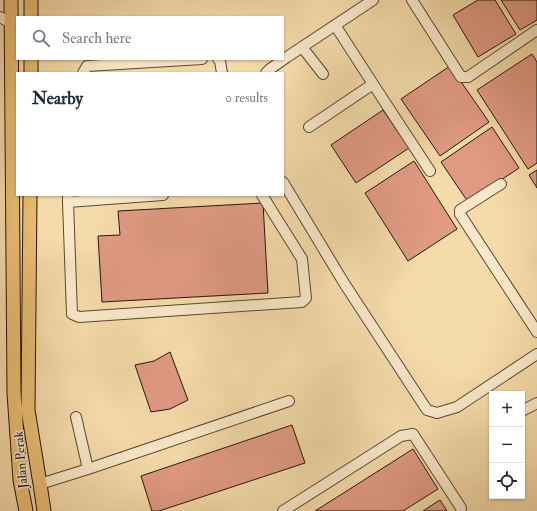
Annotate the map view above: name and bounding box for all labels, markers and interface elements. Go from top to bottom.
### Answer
search box [16,16,284,60]
icon: search [30,27,52,49]
text: Search here [62,29,131,48]
text: Nearby [32,88,83,109]
text: 0 results [225,90,268,106]
map controls [489,391,525,499]
button: + [489,391,525,427]
button: − [489,427,525,463]
street label: Jalan Perak [10,430,32,490]
button: locate [489,463,525,499]

